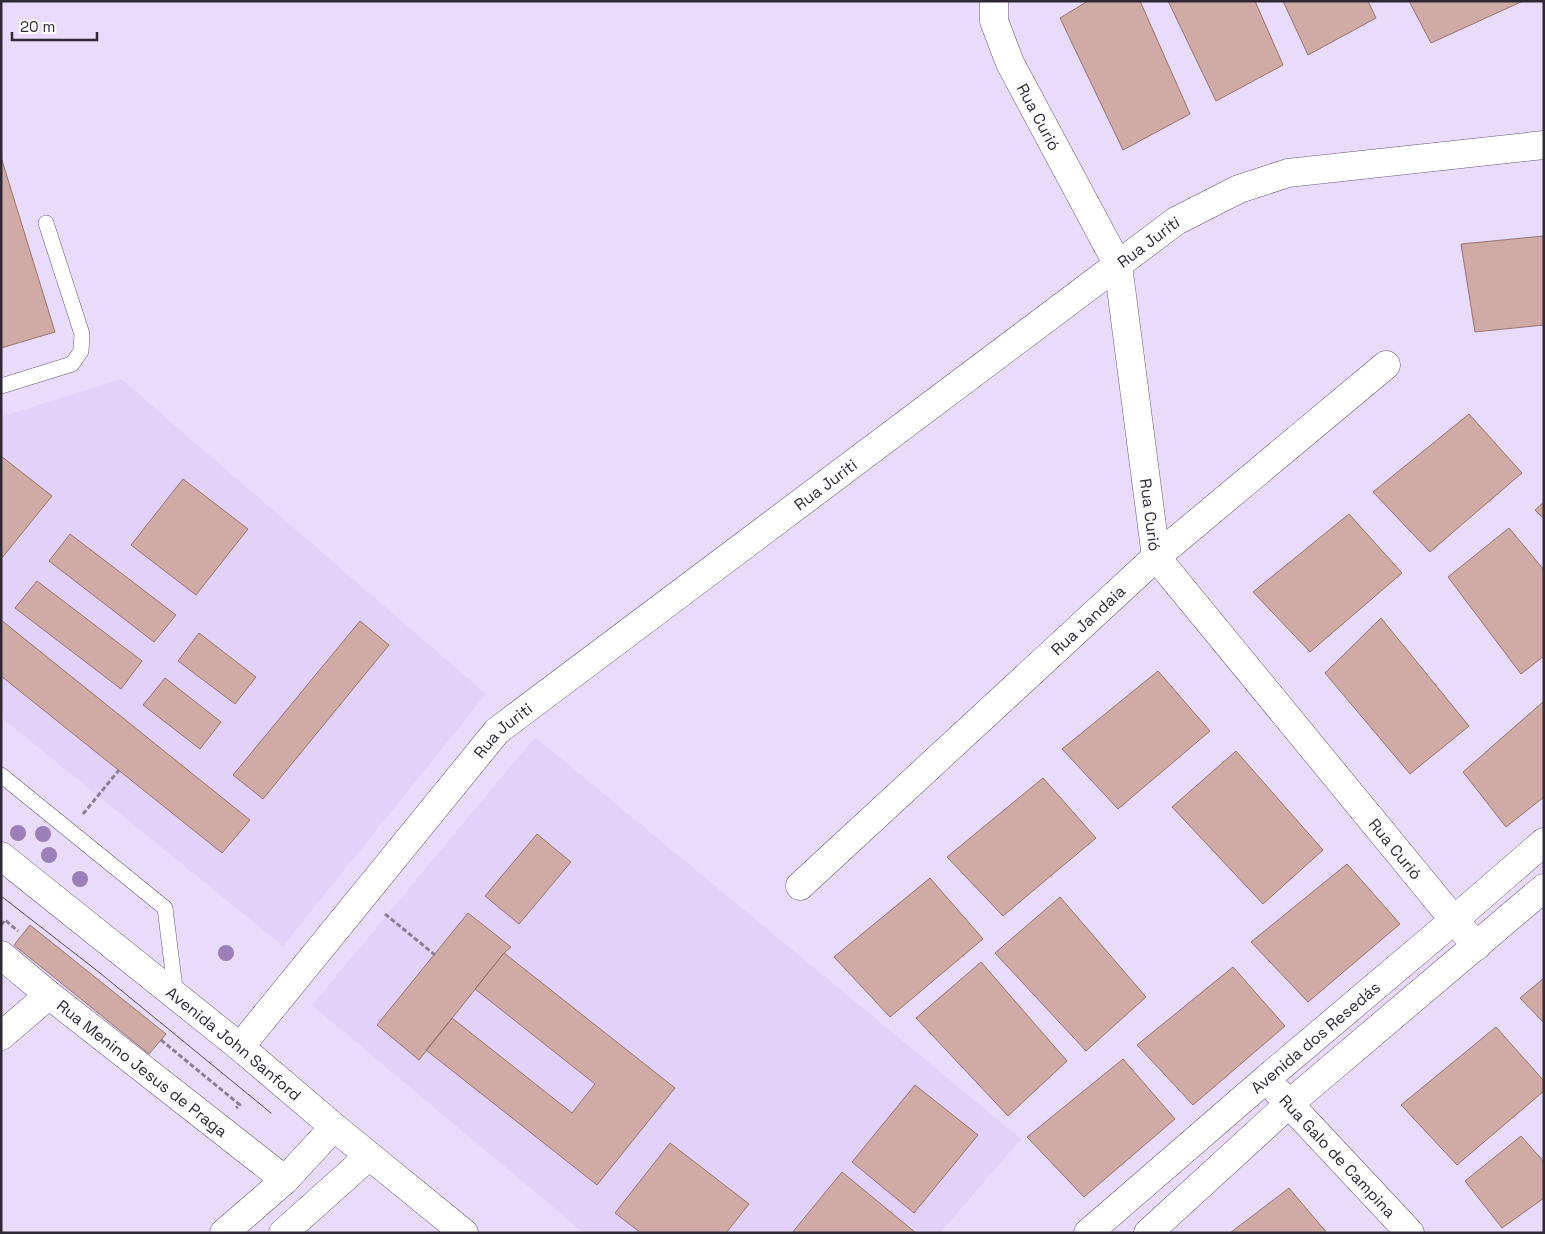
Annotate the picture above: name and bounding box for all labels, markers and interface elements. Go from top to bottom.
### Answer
scale bar [12,10,98,42]
text: 20 m [20,17,55,36]
street label: Rua Curió [1012,80,1065,154]
street label: Rua Juriti [1113,211,1183,273]
street label: Rua Juriti [790,454,861,515]
street label: Rua Curió [1135,477,1165,553]
street label: Rua Jandaia [1047,581,1130,660]
street label: Rua Juriti [469,698,537,763]
street label: Rua Curió [1364,814,1426,884]
street label: Avenida dos Resedás [1247,977,1385,1098]
street label: Avenida John Sanford [162,982,306,1106]
street label: Rua Menino Jesus de Praga [52,995,232,1142]
street label: Rua Galo de Campina [1275,1090,1400,1222]

